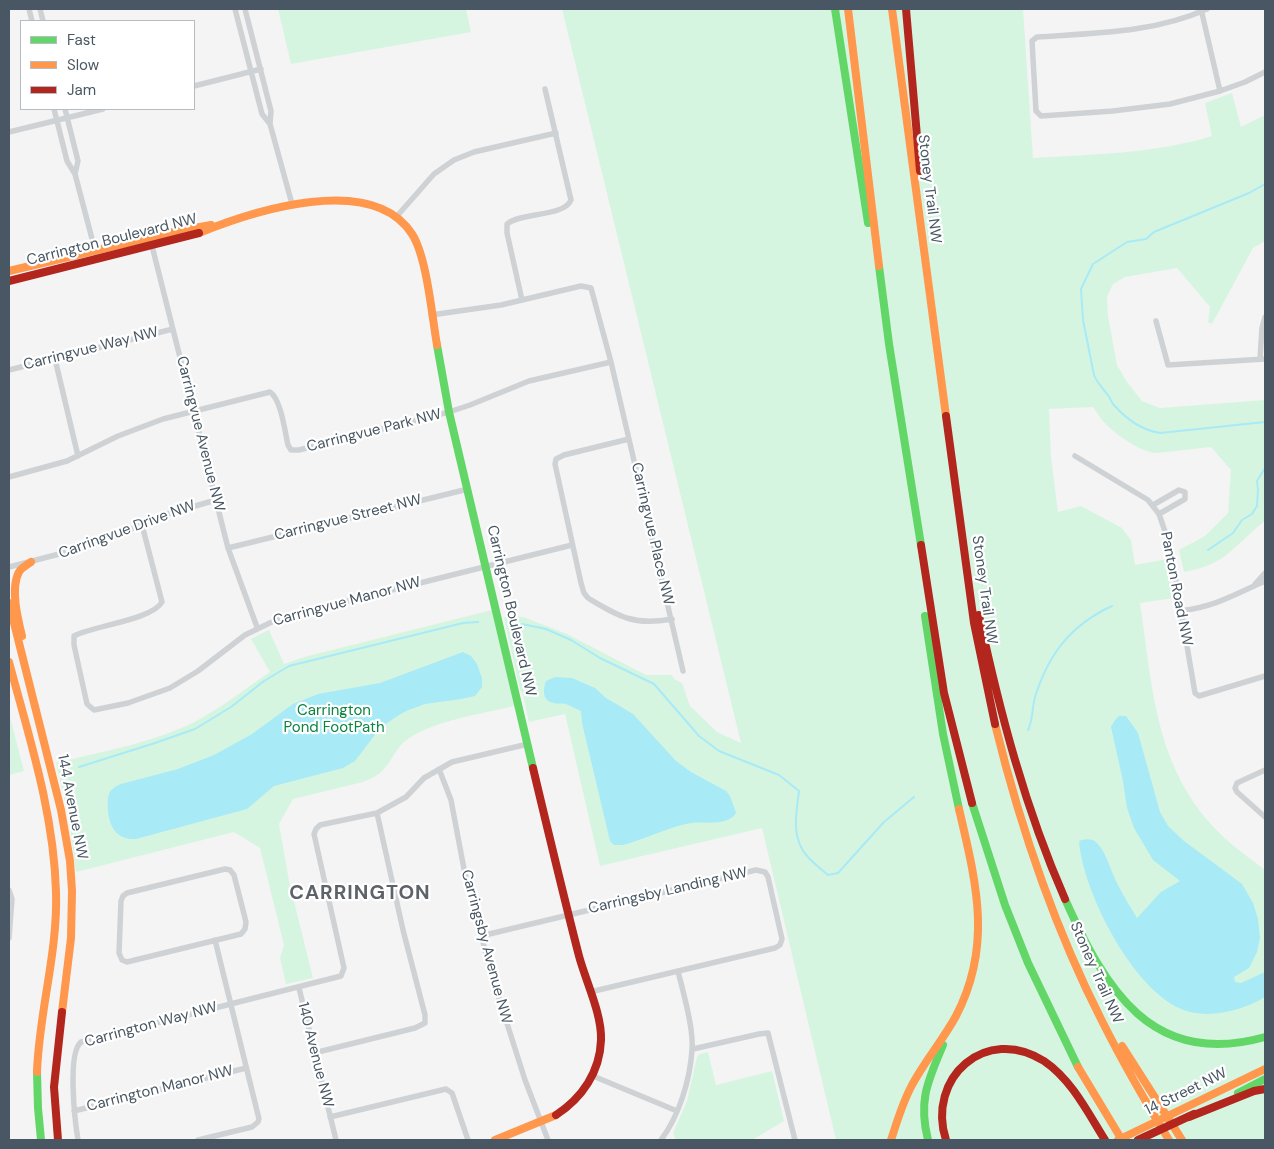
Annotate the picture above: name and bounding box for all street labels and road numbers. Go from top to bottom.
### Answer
street label: Stoney Trail NW [913,134,945,244]
street label: Carrington Boulevard NW [25,210,199,270]
street label: Carringvue Way NW [22,324,160,374]
street label: Carringvue Avenue NW [172,354,228,514]
street label: Carringvue Park NW [305,406,443,456]
street label: Carringvue Place NW [627,461,677,607]
street label: Carringvue Street NW [273,491,423,545]
street label: Carringvue Drive NW [56,497,198,563]
street label: Carrington Boulevard NW [483,524,539,698]
street label: Panton Road NW [1156,530,1196,648]
street label: Stoney Trail NW [967,535,1001,645]
street label: Carringvue Manor NW [271,574,423,630]
street label: 144 Avenue NW [53,753,91,861]
street label: Carringsby Landing NW [587,864,749,918]
street label: Carringsby Avenue NW [457,868,515,1026]
street label: Stoney Trail NW [1066,919,1126,1027]
street label: Carrington Way NW [83,999,219,1051]
street label: 140 Avenue NW [293,1000,337,1110]
street label: Carrington Manor NW [85,1062,235,1116]
street label: 14 Street NW [1142,1064,1230,1120]

